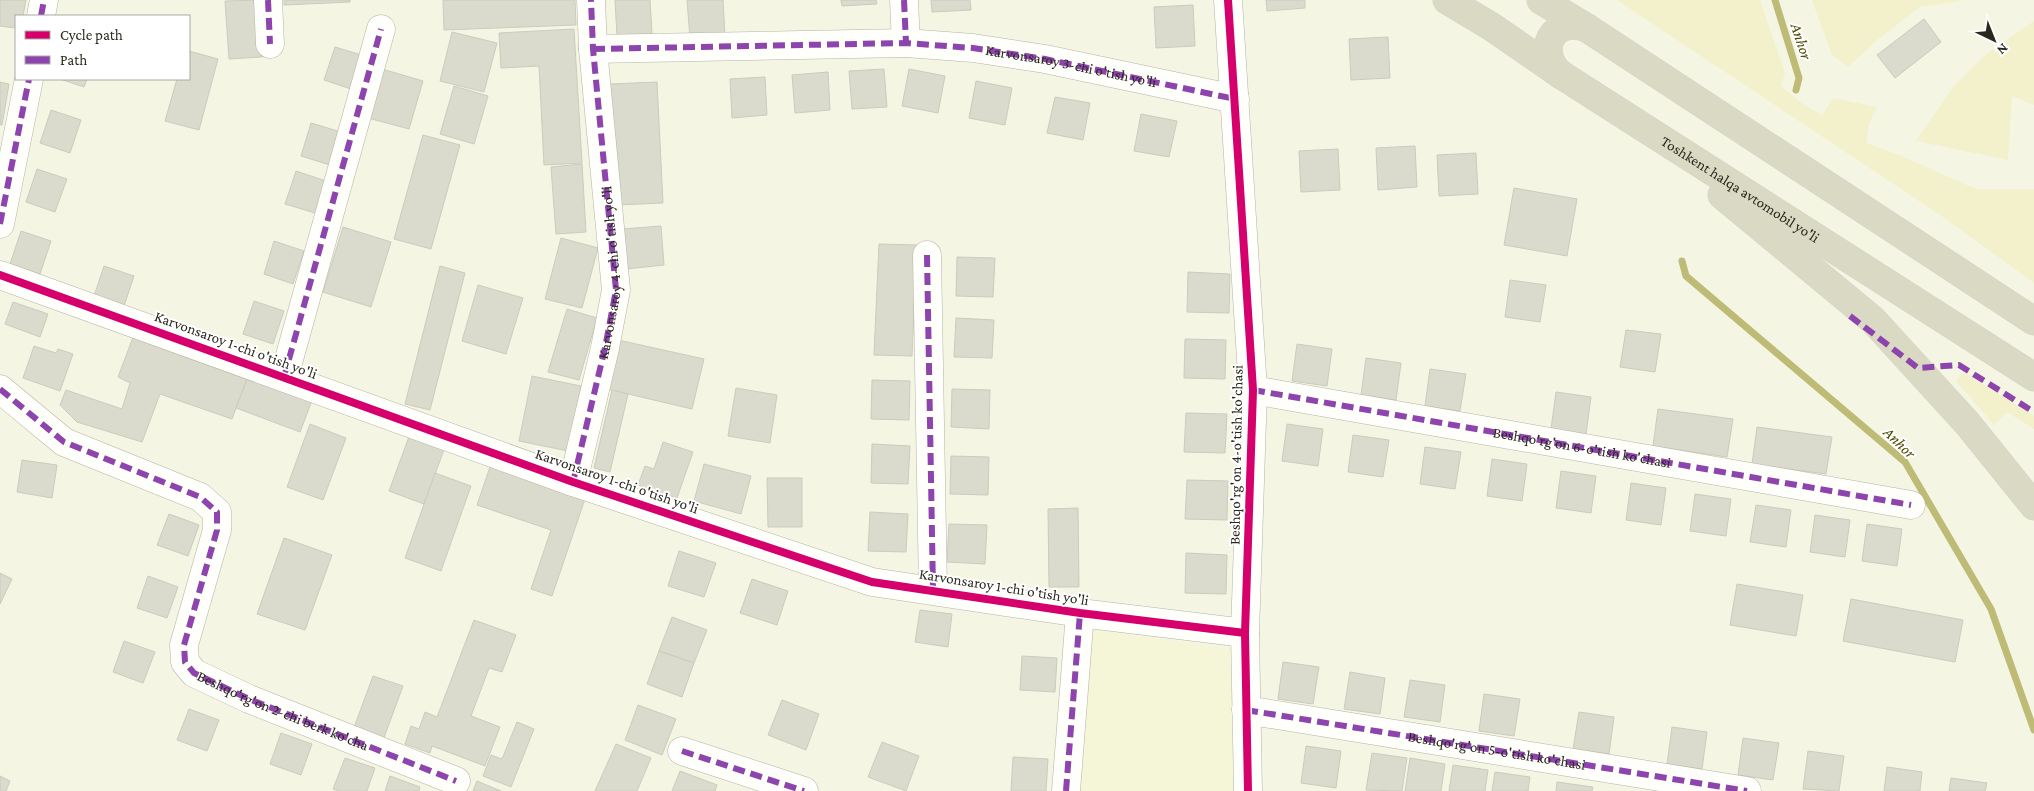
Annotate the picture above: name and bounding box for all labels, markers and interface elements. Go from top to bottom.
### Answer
legend [15,15,190,80]
north arrow [1969,15,2019,65]
water label: Anhor [1787,20,1815,62]
text: Cycle path [60,27,123,44]
text: N [1994,40,2012,59]
street label: Karvonsaroy 3-chi o'tish yo'li [984,42,1158,90]
text: Path [60,52,87,68]
street label: Toshkent halqa avtomobil yo'li [1658,133,1822,246]
street label: Karvonsaroy 4-chi o'tish yo'li [595,185,625,361]
street label: Karvonsaroy 1-chi o'tish yo'li [152,308,319,383]
street label: Beshqo'rg'on 4-o'tish ko'chasi [1226,365,1247,545]
water label: Anhor [1880,423,1919,462]
street label: Beshqo'rg'on 6-o'tish ko'chasi [1492,424,1672,471]
street label: Karvonsaroy 1-chi o'tish yo'li [533,445,701,517]
street label: Karvonsaroy 1-chi o'tish yo'li [918,566,1090,609]
street label: Beshqo'rg'on 2-chi berk ko'cha [195,668,371,754]
street label: Beshqo'rg'on 5-o'tish ko'chasi [1407,728,1587,773]

